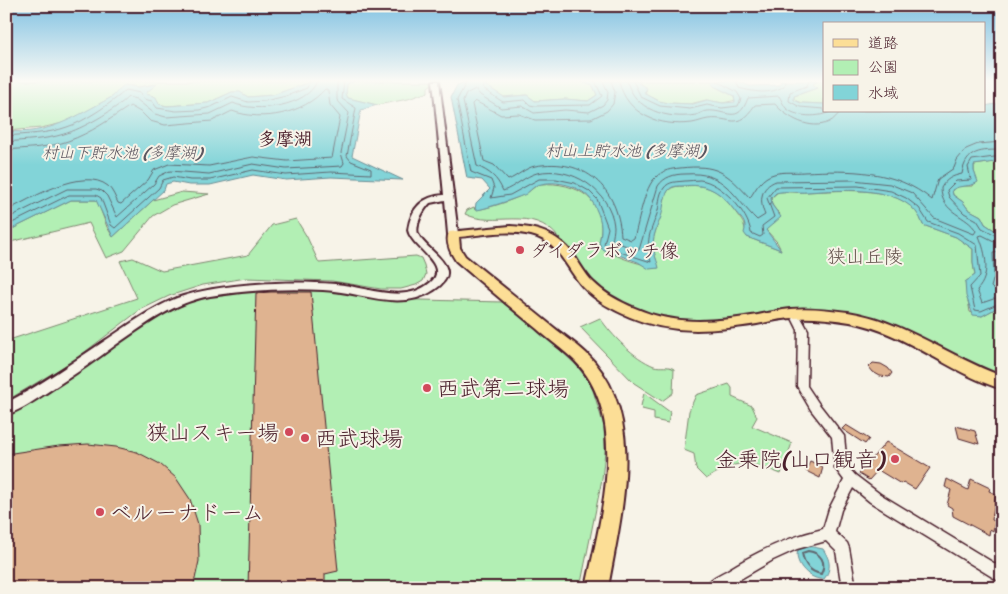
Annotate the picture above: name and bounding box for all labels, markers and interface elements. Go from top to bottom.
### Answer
legend [823,22,986,112]
text: 道路 [868,30,898,56]
text: 公園 [868,54,898,80]
text: 水域 [868,80,898,106]
district label: 多摩湖 [258,123,312,155]
water label: 村山上貯水池 (多摩湖) [545,136,708,165]
water label: 村山下貯水池 (多摩湖) [42,138,205,167]
place label: ダイダラボッチ像 [530,234,679,267]
park label: 狭山丘陵 [827,240,903,273]
marker: ダイダラボッチ像 [514,244,526,256]
place label: 西武第二球場 [437,369,569,408]
marker: 西武第二球場 [421,382,433,394]
place label: 狭山スキー場 [147,413,279,452]
place label: 西武球場 [315,419,403,458]
marker: 狭山スキー場 [283,426,295,438]
marker: 西武球場 [299,432,311,444]
place label: 金乗院(山口観音) [715,440,886,479]
marker: 金乗院(山口観音) [889,453,901,465]
place label: ベルーナドーム [110,493,264,532]
marker: ベルーナドーム [94,506,106,518]

